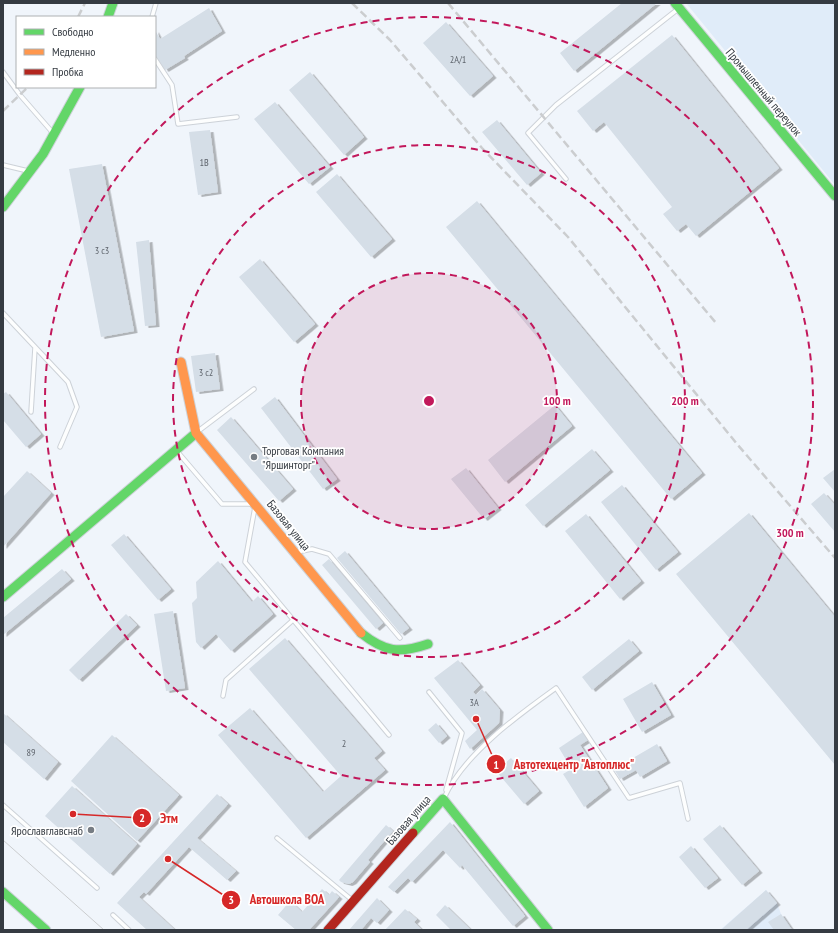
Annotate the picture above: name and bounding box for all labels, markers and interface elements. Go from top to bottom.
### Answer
legend [16,16,156,88]
text: Свободно [52,24,94,39]
text: Медленно [52,44,95,59]
street label: Промышленный переулок [723,45,805,139]
house number: 2А/1 [450,53,466,66]
text: Пробка [52,64,84,79]
house number: 1В [199,156,209,169]
house number: 3 с3 [95,244,109,257]
house number: 3 с2 [199,366,213,379]
text: 100 m [543,393,571,408]
text: 200 m [671,393,699,408]
centre of rings [422,394,436,408]
place label: Торговая Компания "Яршинторг" [262,443,344,472]
marker: Торговая Компания "Яршинторг" [249,452,259,462]
street label: Базовая улица [264,497,314,554]
text: 300 m [776,525,804,540]
house number: 3А [469,696,479,709]
house number: 2 [342,737,346,750]
house number: 89 [27,746,36,759]
callout: Автотехцентр "Автоплюс" [486,752,643,777]
text: Автотехцентр "Автоплюс" [513,756,635,773]
text: 1 [493,757,499,772]
street label: Базовая улица [382,792,434,848]
callout: Этм [132,805,186,830]
text: 2 [139,810,145,825]
text: Этм [160,810,178,827]
place label: Ярославглавснаб [11,823,83,838]
marker: Ярославглавснаб [86,825,96,835]
callout: Автошкола ВОА [221,887,332,912]
text: Автошкола ВОА [249,891,325,908]
text: 3 [228,892,234,907]

